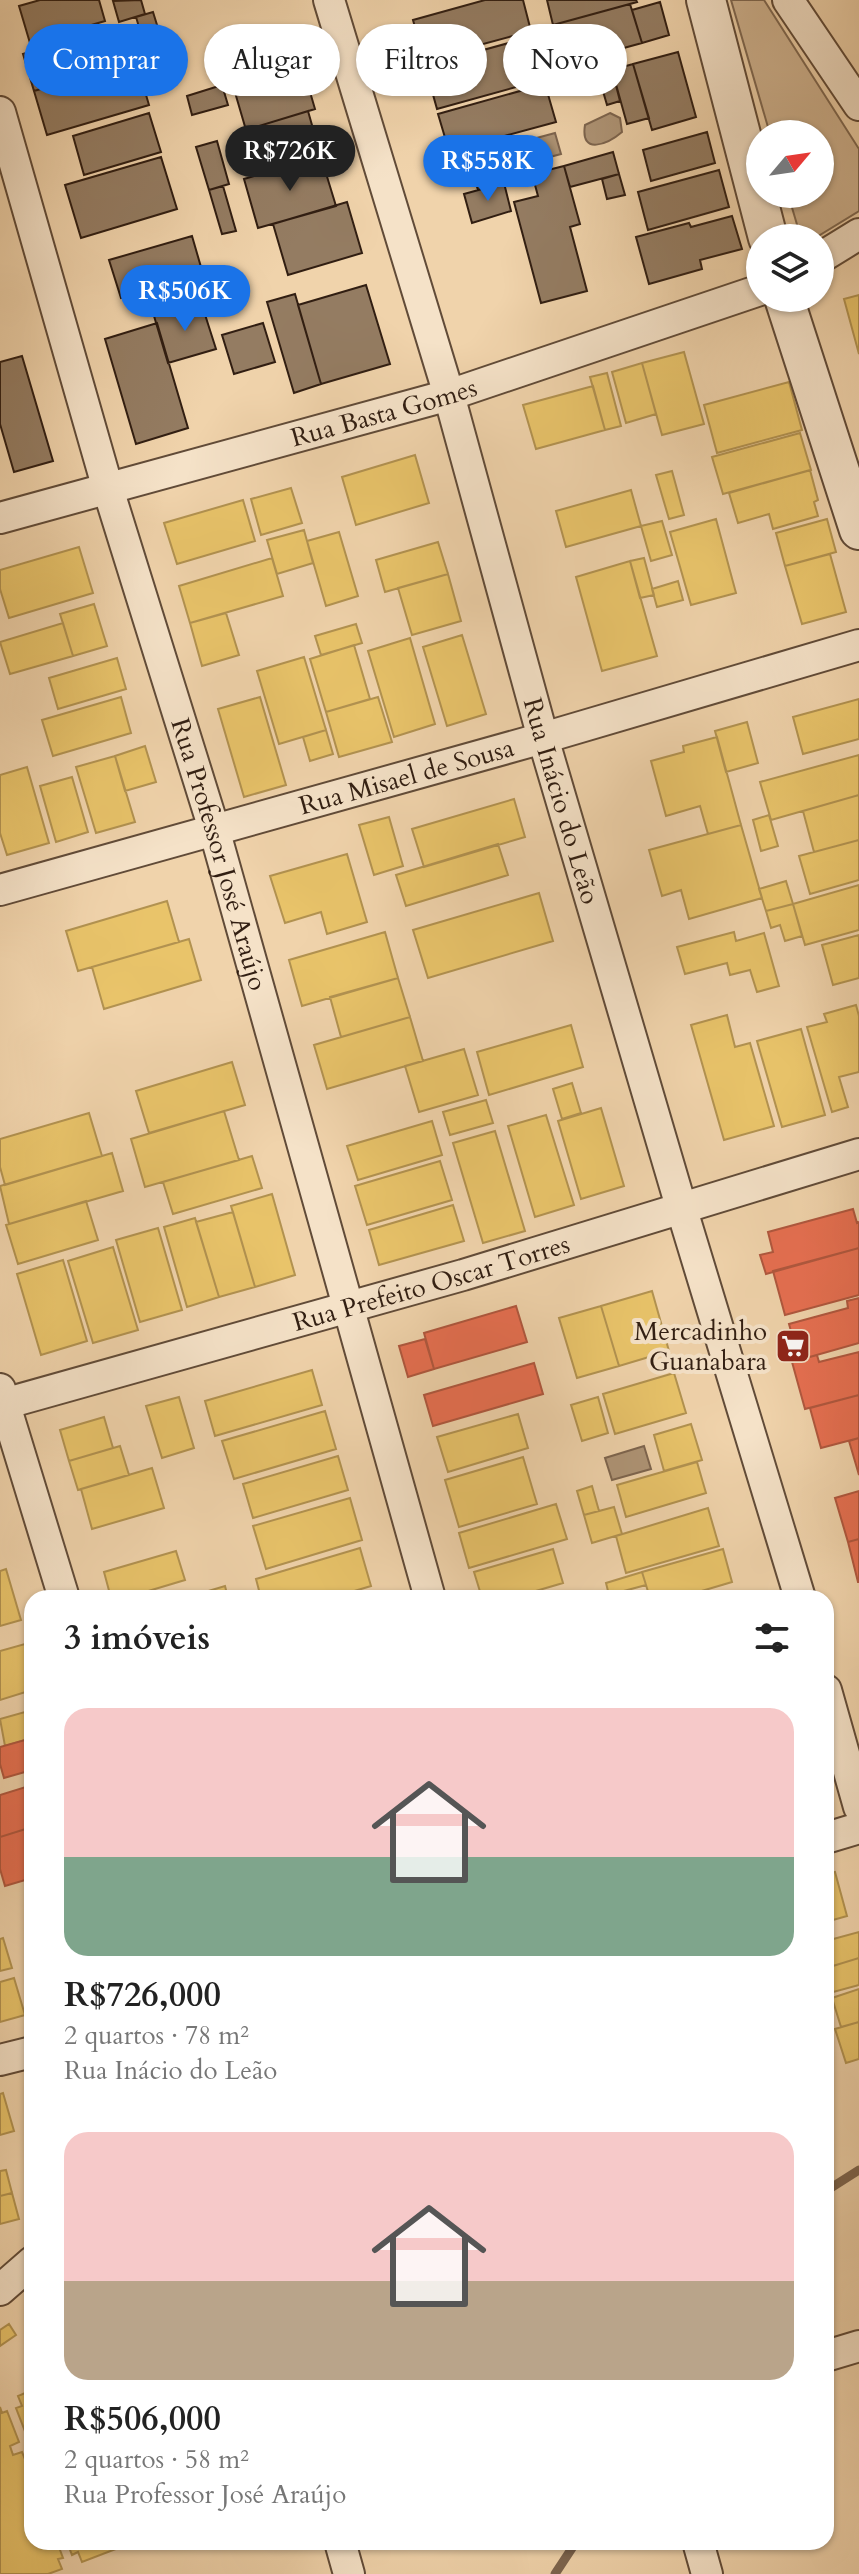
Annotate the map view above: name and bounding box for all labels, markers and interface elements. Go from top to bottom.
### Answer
chip: Comprar [24,24,188,96]
chip: Alugar [204,24,340,96]
chip: Filtros [356,24,487,96]
chip: Novo [503,24,627,96]
north arrow [746,120,834,208]
map controls [746,120,834,312]
pin: R$726K [225,125,355,193]
text: R$726K [243,133,337,168]
pin: R$558K [423,135,553,203]
text: R$558K [441,143,535,178]
button: layers [746,224,834,312]
pin: R$506K [120,265,250,333]
text: R$506K [138,273,232,308]
street label: Rua Basta Gomes [287,369,481,455]
street label: Rua Inácio do Leão [515,694,608,908]
street label: Rua Professor José Araújo [163,714,276,994]
street label: Rua Misael de Sousa [295,730,518,823]
street label: Rua Prefeito Oscar Torres [288,1226,574,1340]
place label: Mercadinho Guanabara [634,1314,767,1379]
supermarket icon: Mercadinho Guanabara [774,1327,812,1365]
text: 3 imóveis [64,1615,210,1661]
icon: filters [750,1616,794,1660]
icon: home [357,1760,501,1904]
text: R$726,000 [64,1972,221,2018]
text: 2 quartos · 78 m² [64,2018,249,2053]
text: Rua Inácio do Leão [64,2053,277,2088]
icon: home [357,2184,501,2328]
text: R$506,000 [64,2396,221,2442]
text: 2 quartos · 58 m² [64,2442,249,2477]
text: Rua Professor José Araújo [64,2477,346,2512]

